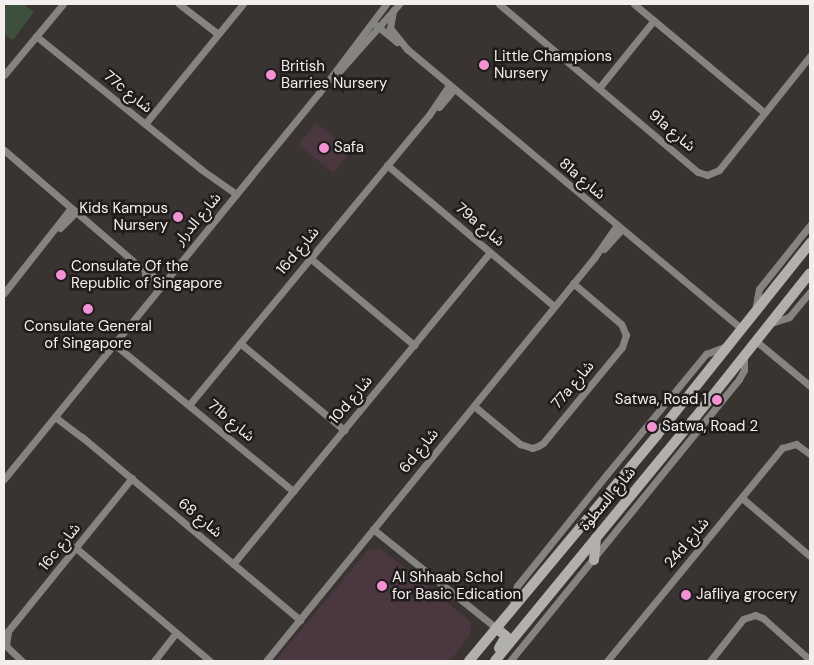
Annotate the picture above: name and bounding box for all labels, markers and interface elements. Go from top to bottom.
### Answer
place label: Little Champions Nursery [494,47,612,82]
place label: British Barries Nursery [281,57,387,92]
marker: Little Champions Nursery [478,59,490,71]
street label: 77c شارع [100,67,156,117]
marker: British Barries Nursery [265,69,277,81]
street label: 91a شارع [645,106,699,156]
place label: Safa [334,139,364,157]
marker: Safa [318,142,330,154]
street label: 81a شارع [555,154,609,204]
street label: شارع الدرار [171,189,225,249]
place label: Kids Kampus Nursery [79,199,168,234]
street label: 79a شارع [452,199,508,251]
marker: Kids Kampus Nursery [172,211,184,223]
street label: 16d شارع [273,223,323,279]
place label: Consulate Of the Republic of Singapore [71,257,222,292]
marker: Consulate Of the Republic of Singapore [55,269,67,281]
marker: Consulate General of Singapore [82,303,94,315]
place label: Consulate General of Singapore [24,317,152,352]
street label: 77a شارع [548,357,598,413]
street label: 10d شارع [326,372,376,428]
place label: Satwa, Road 1 [615,391,707,409]
marker: Satwa, Road 1 [711,394,723,406]
street label: 71b شارع [204,396,258,446]
place label: Satwa, Road 2 [662,418,758,436]
marker: Satwa, Road 2 [646,421,658,433]
street label: 6d شارع [396,425,442,477]
street label: شارع السطوة [576,464,640,534]
street label: شارع 68 [174,494,226,542]
street label: 24d شارع [661,514,713,572]
street label: 16c شارع [35,520,85,574]
place label: Al Shhaab Schol for Basic Edication [392,568,521,603]
marker: Al Shhaab Schol for Basic Edication [376,580,388,592]
place label: Jafliya grocery [696,586,797,604]
marker: Jafliya grocery [680,589,692,601]

